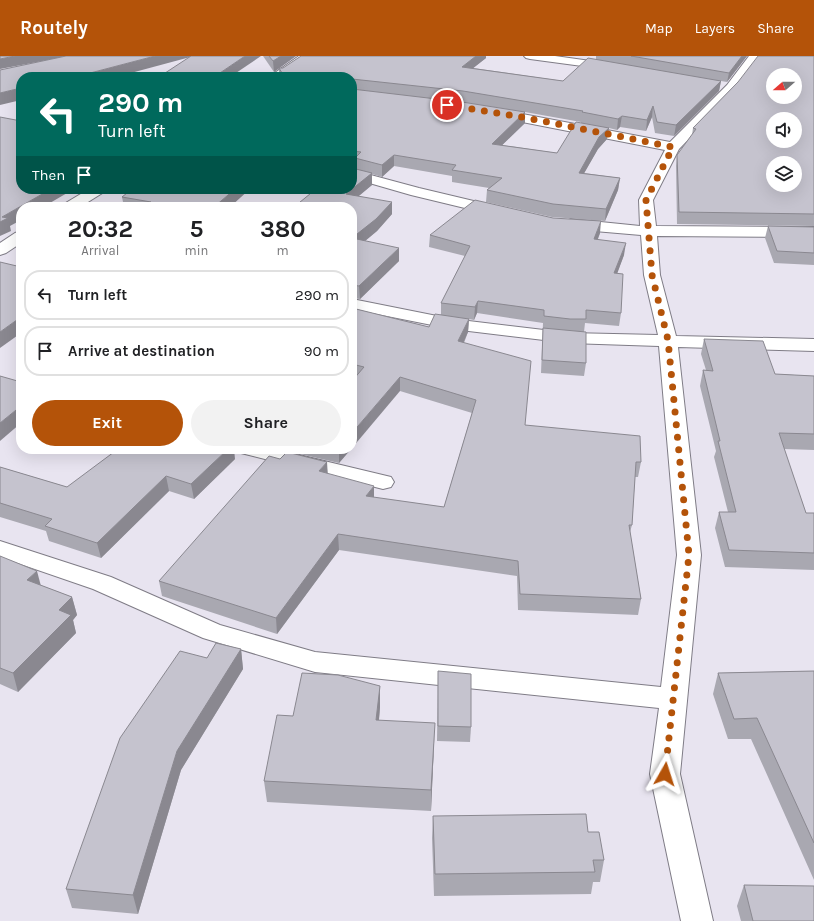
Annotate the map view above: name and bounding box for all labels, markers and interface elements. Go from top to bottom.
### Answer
text: Routely [20,17,88,39]
text: Map [645,20,673,37]
text: Layers [695,20,735,37]
text: Share [757,20,794,37]
north arrow [766,68,802,104]
map controls [766,68,802,192]
text: 290 m [98,86,183,119]
icon: left [32,88,84,140]
pin [430,88,464,122]
icon: arrive [436,94,458,116]
button: sound [766,112,802,148]
text: Turn left [98,120,166,142]
button: layers [766,156,802,192]
icon: arrive [73,164,95,186]
text: Then [32,166,65,184]
text: 20:32 [67,215,133,243]
text: 5 [189,215,203,243]
text: 380 [260,215,306,243]
text: Arrival [81,243,119,258]
text: min [185,243,208,258]
text: m [277,243,289,258]
icon: left [34,284,56,306]
text: Turn left [68,286,127,304]
text: 290 m [295,286,339,304]
icon: arrive [34,340,56,362]
text: Arrive at destination [68,342,215,360]
text: 90 m [304,342,339,360]
button: Exit [32,400,183,446]
button: Share [191,400,341,446]
position arrow [644,753,686,795]

